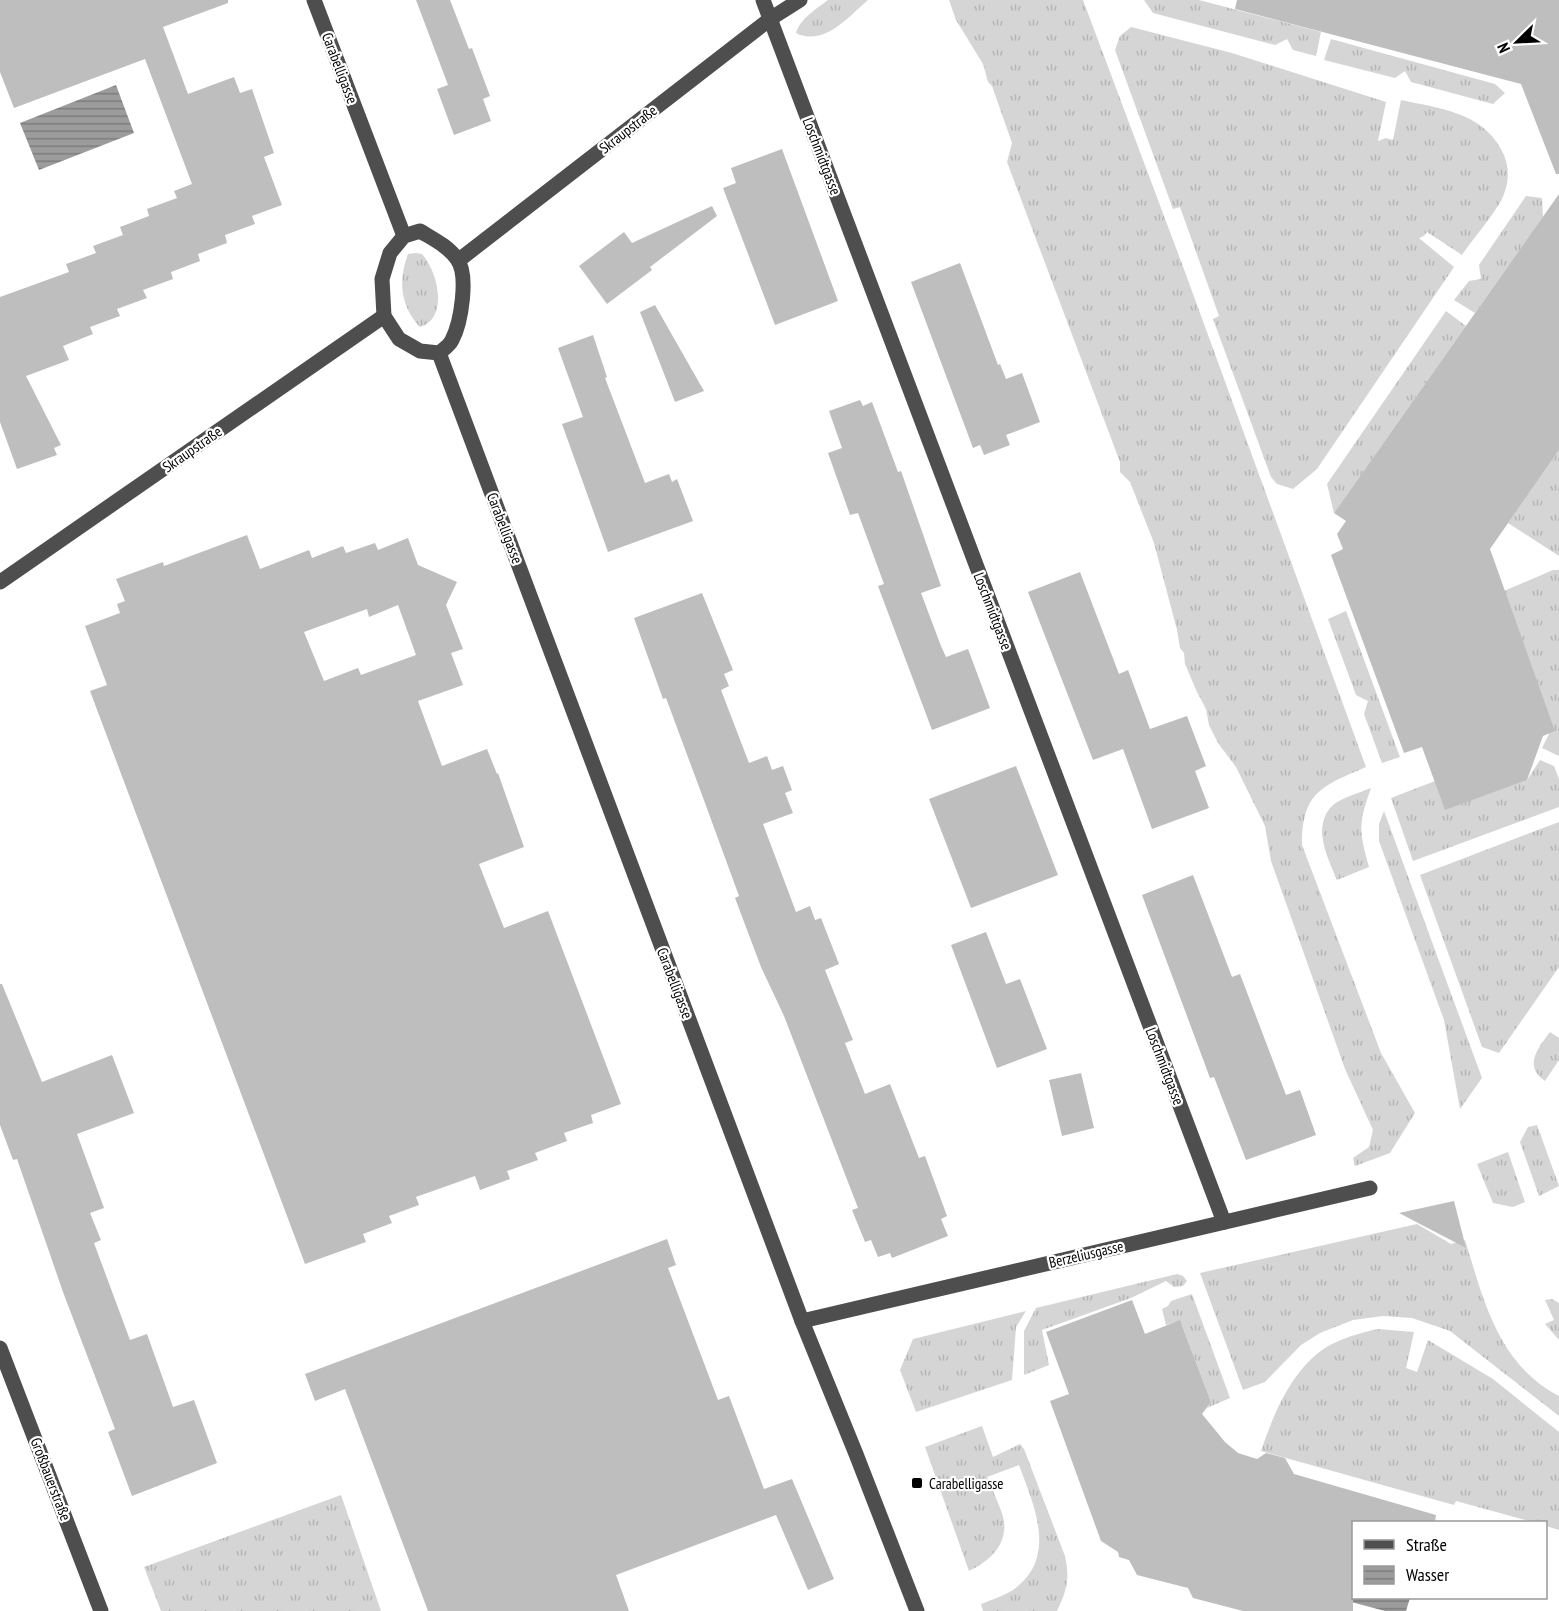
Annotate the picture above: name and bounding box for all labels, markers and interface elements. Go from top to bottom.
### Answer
north arrow [1487,12,1547,72]
street label: Carabelligasse [318,30,362,106]
text: N [1492,40,1514,56]
street label: Skraupstraße [595,101,661,157]
street label: Loschmidtgasse [799,115,845,197]
street label: Skraupstraße [159,422,225,476]
street label: Carabelligasse [483,490,527,566]
street label: Loschmidtgasse [970,570,1016,652]
street label: Carabelligasse [653,945,697,1021]
street label: Loschmidtgasse [1142,1025,1188,1107]
street label: Berzeliusgasse [1047,1236,1125,1272]
street label: Großbauerstraße [26,1435,76,1523]
place label: Carabelligasse [929,1474,1004,1493]
marker: Carabelligasse [910,1476,924,1490]
legend [1352,1521,1547,1599]
text: Straße [1406,1533,1447,1556]
text: Wasser [1406,1563,1449,1586]

